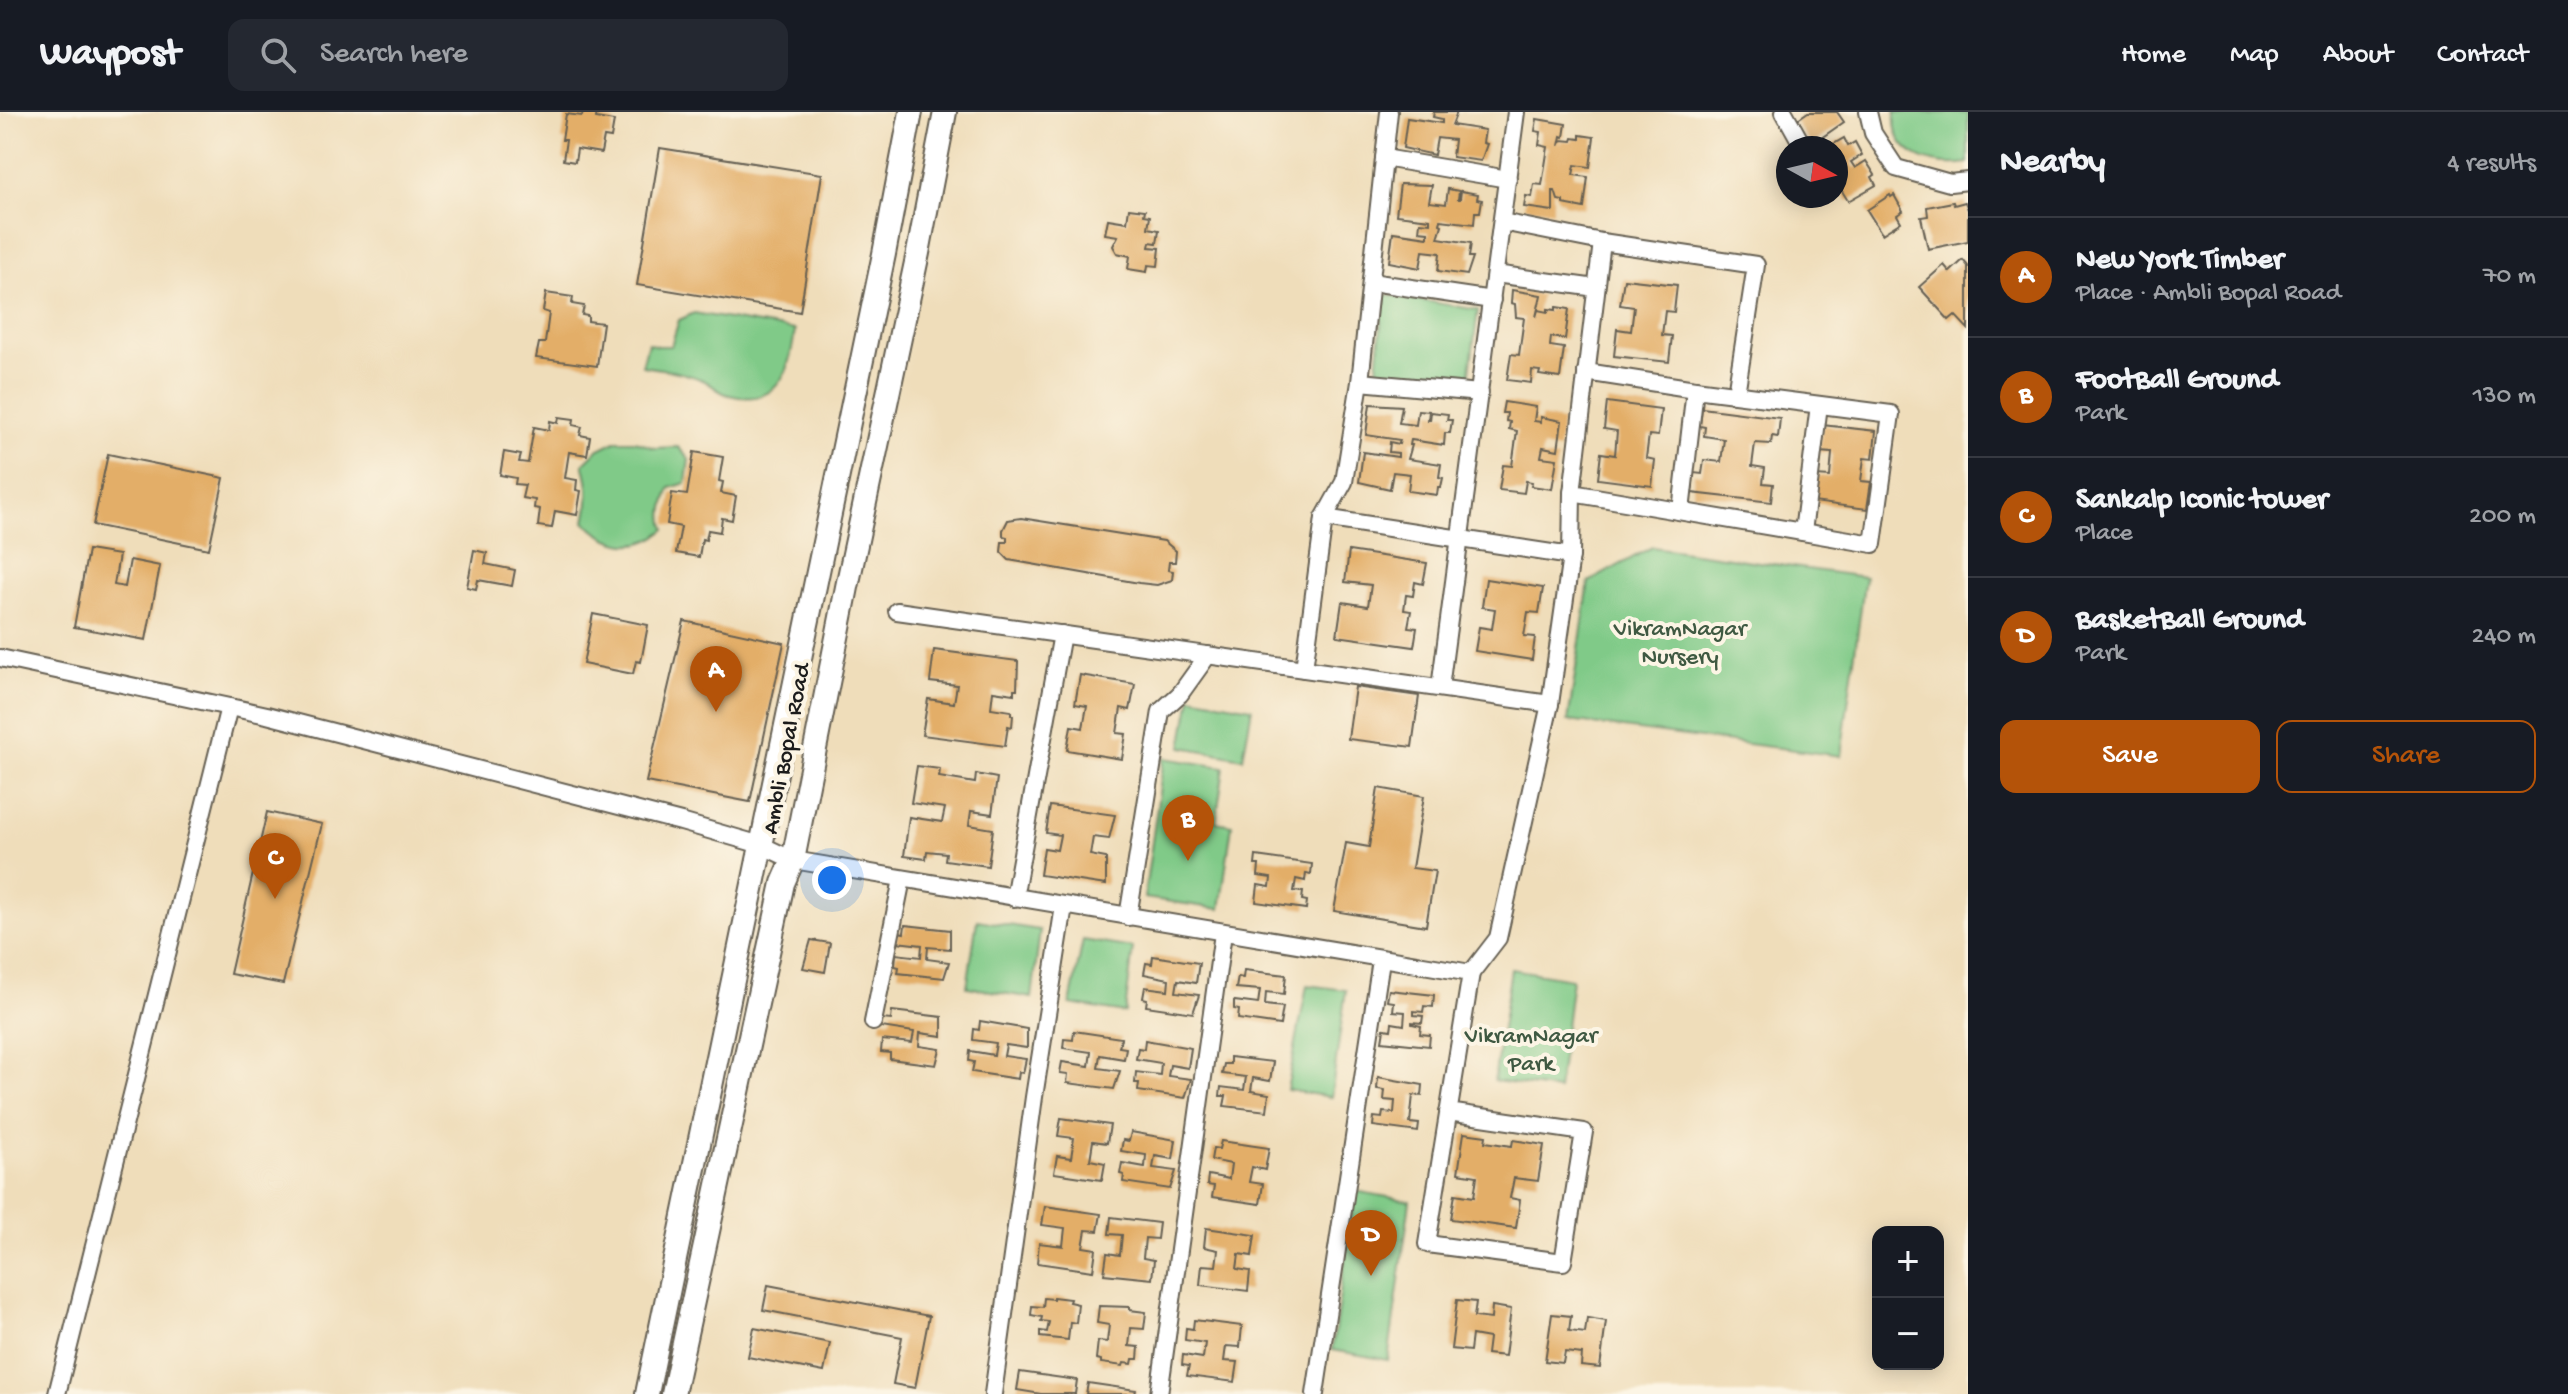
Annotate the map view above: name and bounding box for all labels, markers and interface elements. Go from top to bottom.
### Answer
search box [228,19,788,91]
text: Waypost [40,33,180,77]
icon: search [256,33,300,77]
text: Search here [320,38,468,73]
text: Home [2121,39,2186,72]
text: Map [2230,39,2279,72]
text: About [2323,39,2393,72]
text: Contact [2437,39,2528,72]
north arrow [1776,136,1848,208]
text: Nearby [2000,144,2105,184]
text: 4 results [2447,149,2536,180]
text: New York Timber [2076,244,2283,279]
text: A [2018,262,2034,293]
text: 70 m [2483,262,2536,293]
text: Place · Ambli Bopal Road [2076,279,2341,310]
text: FootBall Ground [2076,364,2278,399]
text: B [2019,382,2033,413]
text: 130 m [2473,382,2536,413]
text: Park [2076,399,2126,430]
text: Sankalp Iconic tower [2076,484,2328,519]
text: C [2019,502,2033,533]
text: 200 m [2469,502,2536,533]
text: Place [2076,519,2133,550]
text: BasketBall Ground [2076,604,2303,639]
park label: VikramNagar Nursery [1613,616,1749,673]
text: D [2018,622,2034,653]
text: 240 m [2472,622,2536,653]
text: Park [2076,639,2126,670]
pin: A [690,646,742,712]
street label: Ambli Bopal Road [757,659,819,837]
button: Save [2000,720,2260,793]
button: Share [2276,720,2536,793]
pin: B [1162,795,1214,861]
pin: C [249,833,301,899]
your location [812,860,852,900]
park label: VikramNagar Park [1464,1023,1600,1080]
pin: D [1345,1210,1397,1276]
map controls [1872,1226,1944,1370]
button: + [1872,1226,1944,1298]
button: − [1872,1298,1944,1370]

